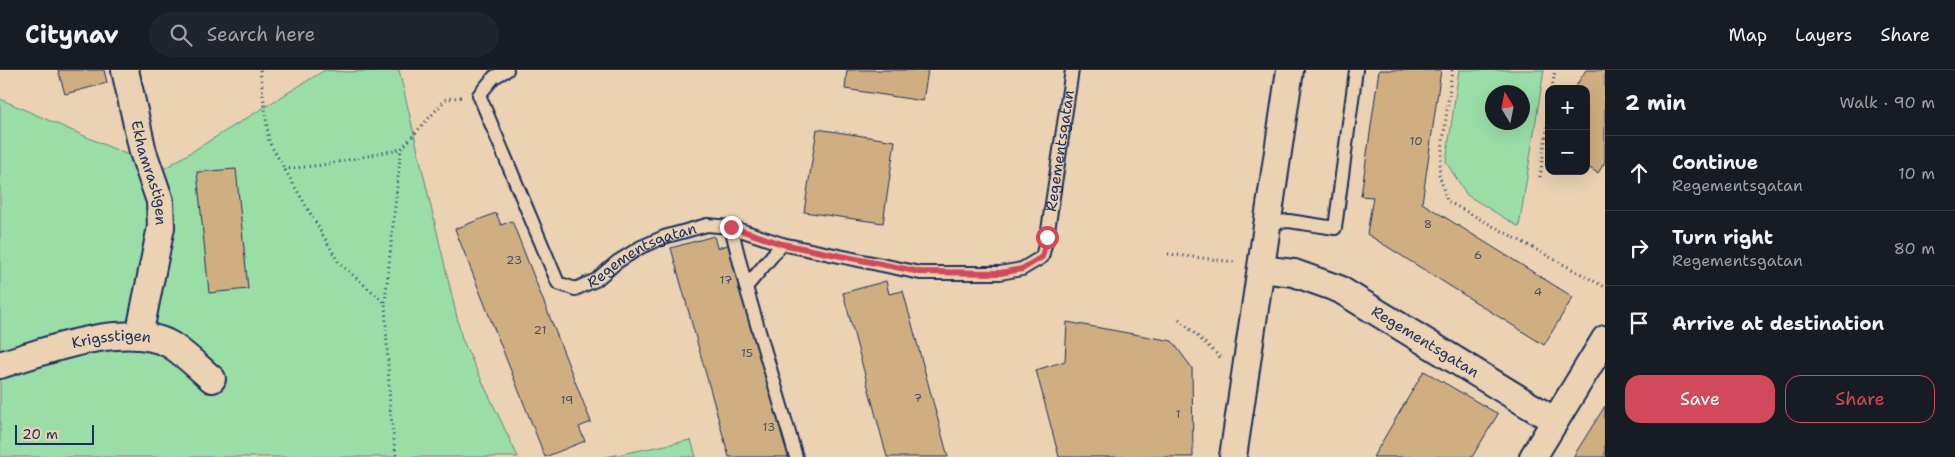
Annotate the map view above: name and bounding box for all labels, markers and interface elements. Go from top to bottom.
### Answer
search box [149,12,499,57]
text: Citynav [25,19,119,51]
icon: search [167,21,195,49]
text: Search here [207,22,315,47]
text: Map [1729,23,1767,47]
text: Layers [1795,23,1852,47]
text: Share [1880,23,1930,47]
north arrow [1485,85,1530,130]
map controls [1545,85,1590,175]
button: + [1545,85,1590,130]
street label: Regementsgatan [1041,89,1079,213]
text: 2 min [1625,89,1686,117]
text: Walk · 90 m [1840,92,1935,113]
street label: Ekhamrastigen [126,119,171,226]
button: − [1545,130,1590,175]
house number: 10 [1409,133,1423,149]
text: Continue [1672,150,1758,175]
icon: ahead [1625,159,1653,187]
text: 10 m [1898,163,1935,184]
text: Regementsgatan [1672,175,1803,196]
route end [720,216,743,239]
house number: 8 [1424,216,1432,232]
street label: Regementsgatan [584,218,699,292]
text: Turn right [1672,225,1773,250]
route start [1036,226,1059,249]
icon: right [1625,234,1653,262]
text: 80 m [1894,238,1935,259]
house number: 6 [1474,247,1482,263]
text: Regementsgatan [1672,250,1803,271]
house number: 23 [506,252,522,268]
house number: 17 [720,272,732,288]
house number: 4 [1534,284,1542,300]
street label: Regementsgatan [1368,301,1483,382]
icon: arrive [1625,309,1653,337]
text: Arrive at destination [1672,311,1884,336]
house number: 21 [534,322,546,338]
street label: Krigsstigen [70,326,153,353]
house number: 15 [741,345,753,361]
button: Save [1625,375,1775,423]
button: Share [1785,375,1935,423]
house number: 7 [914,390,922,406]
house number: 19 [561,392,573,408]
house number: 1 [1175,406,1181,422]
house number: 13 [763,419,775,435]
scale bar [15,422,94,445]
text: 20 m [22,425,58,443]

